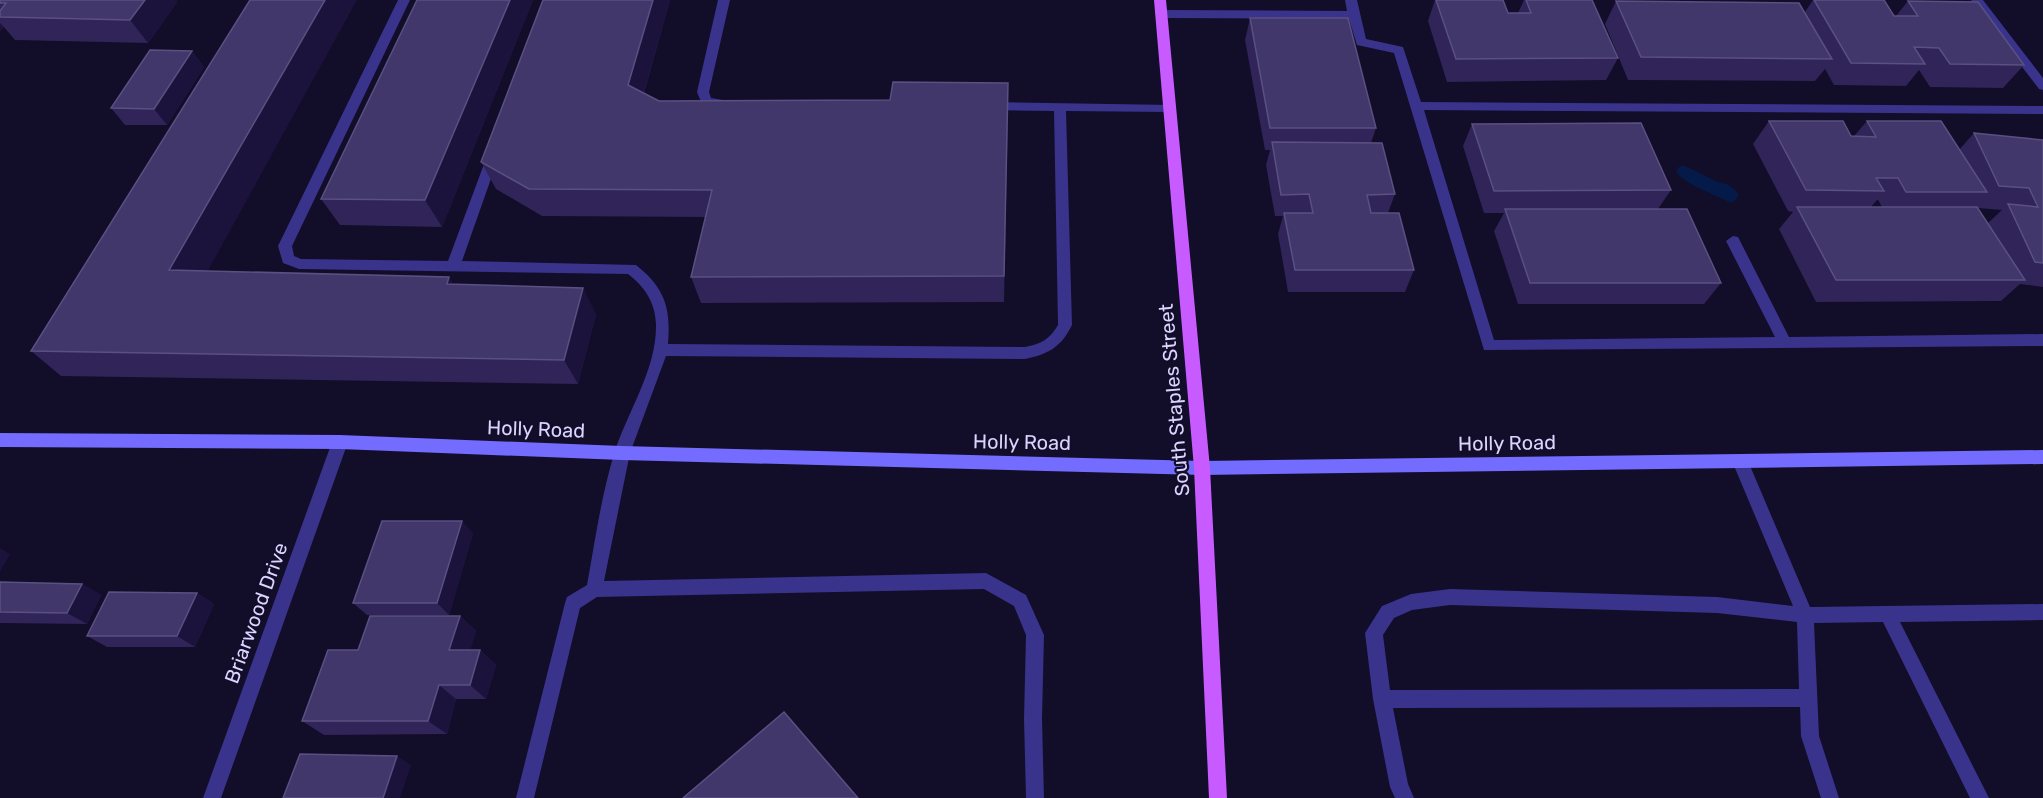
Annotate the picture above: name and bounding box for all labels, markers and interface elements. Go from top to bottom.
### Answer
street label: South Staples Street [1154,303,1194,497]
street label: Holly Road [486,415,586,443]
street label: Holly Road [973,429,1071,455]
street label: Holly Road [1458,430,1556,456]
street label: Briarwood Drive [219,539,293,687]

